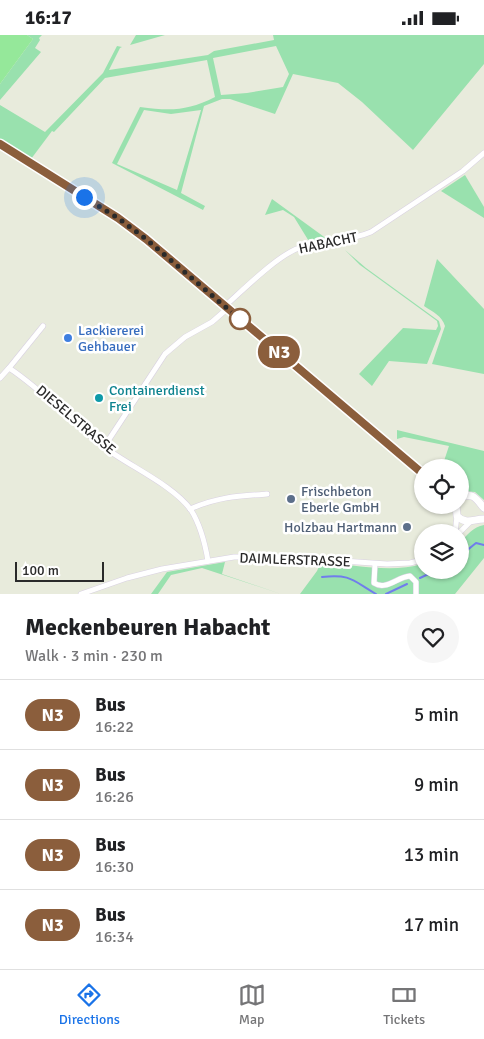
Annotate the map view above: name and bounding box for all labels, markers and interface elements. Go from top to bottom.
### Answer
text: 16:17 [25,6,72,30]
your location [72,185,97,210]
street label: HABACHT [297,228,359,258]
unlabelled marker [229,308,251,330]
place label: Lackiererei Gehbauer [78,322,144,355]
marker: Lackiererei Gehbauer [62,332,74,344]
line badge: N3 [256,336,302,368]
text: N3 [268,341,290,363]
street label: DIESELSTRASSE [33,382,119,458]
place label: Containerdienst Frei [109,382,205,415]
marker: Containerdienst Frei [93,392,105,404]
map controls [414,459,469,579]
button: locate [414,459,469,514]
place label: Frischbeton Eberle GmbH [301,483,380,516]
marker: Frischbeton Eberle GmbH [285,493,297,505]
place label: Holzbau Hartmann [284,519,397,536]
marker: Holzbau Hartmann [401,521,413,533]
button: layers [414,524,469,579]
street label: DAIMLERSTRASSE [239,550,351,570]
scale bar [15,559,104,582]
text: 100 m [22,562,59,579]
button: heart [407,611,459,663]
text: Meckenbeuren Habacht [25,612,270,642]
text: Walk · 3 min · 230 m [25,646,163,666]
text: Bus [95,693,126,717]
text: 5 min [414,703,459,727]
text: N3 [41,704,64,726]
text: 16:22 [95,717,134,737]
text: Bus [95,763,126,787]
text: 9 min [414,773,459,797]
text: N3 [41,774,64,796]
text: 16:26 [95,787,134,807]
text: Bus [95,833,126,857]
text: 13 min [404,843,459,867]
text: N3 [41,844,64,866]
text: 16:30 [95,857,134,877]
text: Bus [95,903,126,927]
text: 17 min [404,913,459,937]
text: N3 [41,914,64,936]
text: 16:34 [95,927,134,947]
tab: Directions [59,981,120,1028]
tab: Map [238,981,266,1028]
tab: Tickets [383,981,425,1028]

